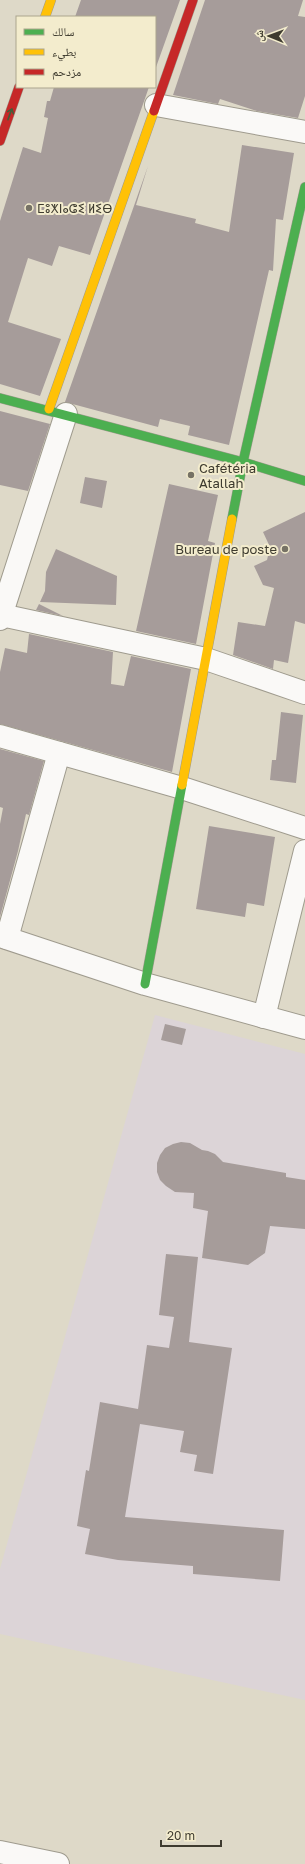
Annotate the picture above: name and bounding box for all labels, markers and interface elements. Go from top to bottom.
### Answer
legend [16,16,156,88]
north arrow [249,16,289,56]
text: سالك [52,24,74,39]
text: ش [252,30,267,42]
text: بطيء [52,44,76,62]
text: مزدحم [52,64,81,80]
one-way arrow [6,109,14,121]
place label: ⵎⵓⵅⵏⴰⵛⵉ ⵍⵉⴱ [37,200,112,216]
marker: ⵎⵓⵅⵏⴰⵛⵉ ⵍⵉⴱ [24,203,34,213]
place label: Cafétéria Atallah [199,460,256,491]
marker: Cafétéria Atallah [186,470,196,480]
place label: Bureau de poste [175,541,277,557]
marker: Bureau de poste [280,544,290,554]
scale bar [161,1822,221,1848]
text: 20 m [167,1828,195,1843]

